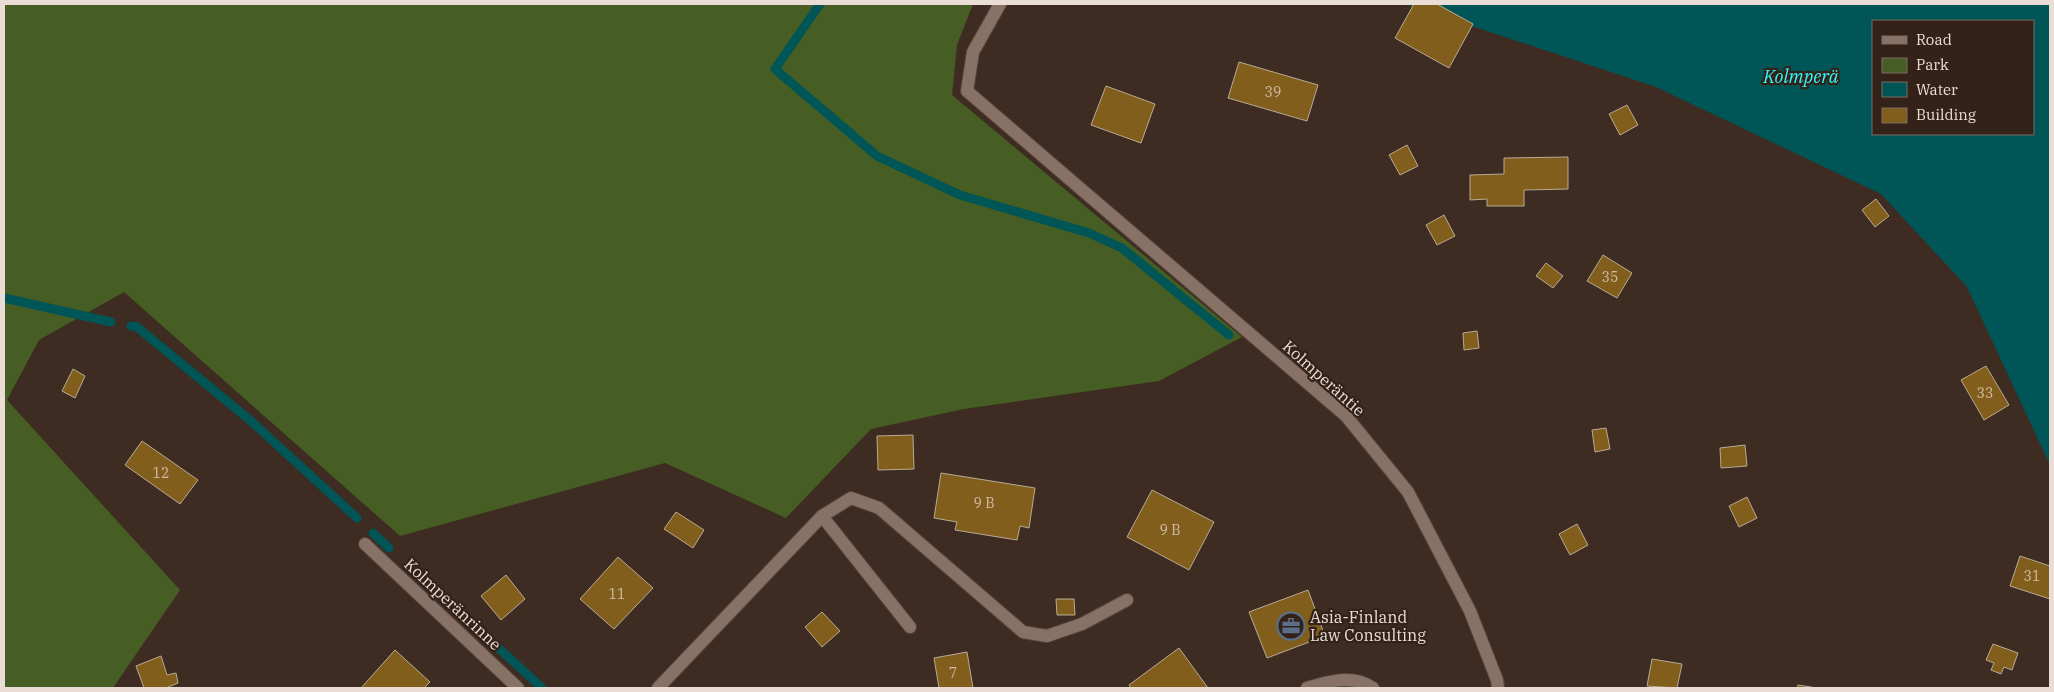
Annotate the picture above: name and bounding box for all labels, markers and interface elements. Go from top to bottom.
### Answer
legend [1872,20,2034,135]
text: Road [1916,30,1952,49]
text: Park [1916,55,1949,74]
water label: Kolmperä [1762,65,1839,88]
text: Water [1916,80,1958,99]
house number: 39 [1265,83,1281,101]
text: Building [1916,105,1976,124]
house number: 35 [1602,268,1618,286]
street label: Kolmperäntie [1279,336,1369,420]
house number: 33 [1977,384,1993,402]
house number: 12 [153,464,169,482]
house number: 9 B [973,494,995,512]
house number: 9 B [1159,521,1181,539]
street label: Kolmperänrinne [400,554,506,654]
house number: 31 [2024,567,2040,585]
house number: 11 [609,585,625,603]
place label: Asia-Finland Law Consulting [1310,607,1426,645]
office icon: Asia-Finland Law Consulting [1276,611,1306,641]
house number: 7 [949,664,957,682]

